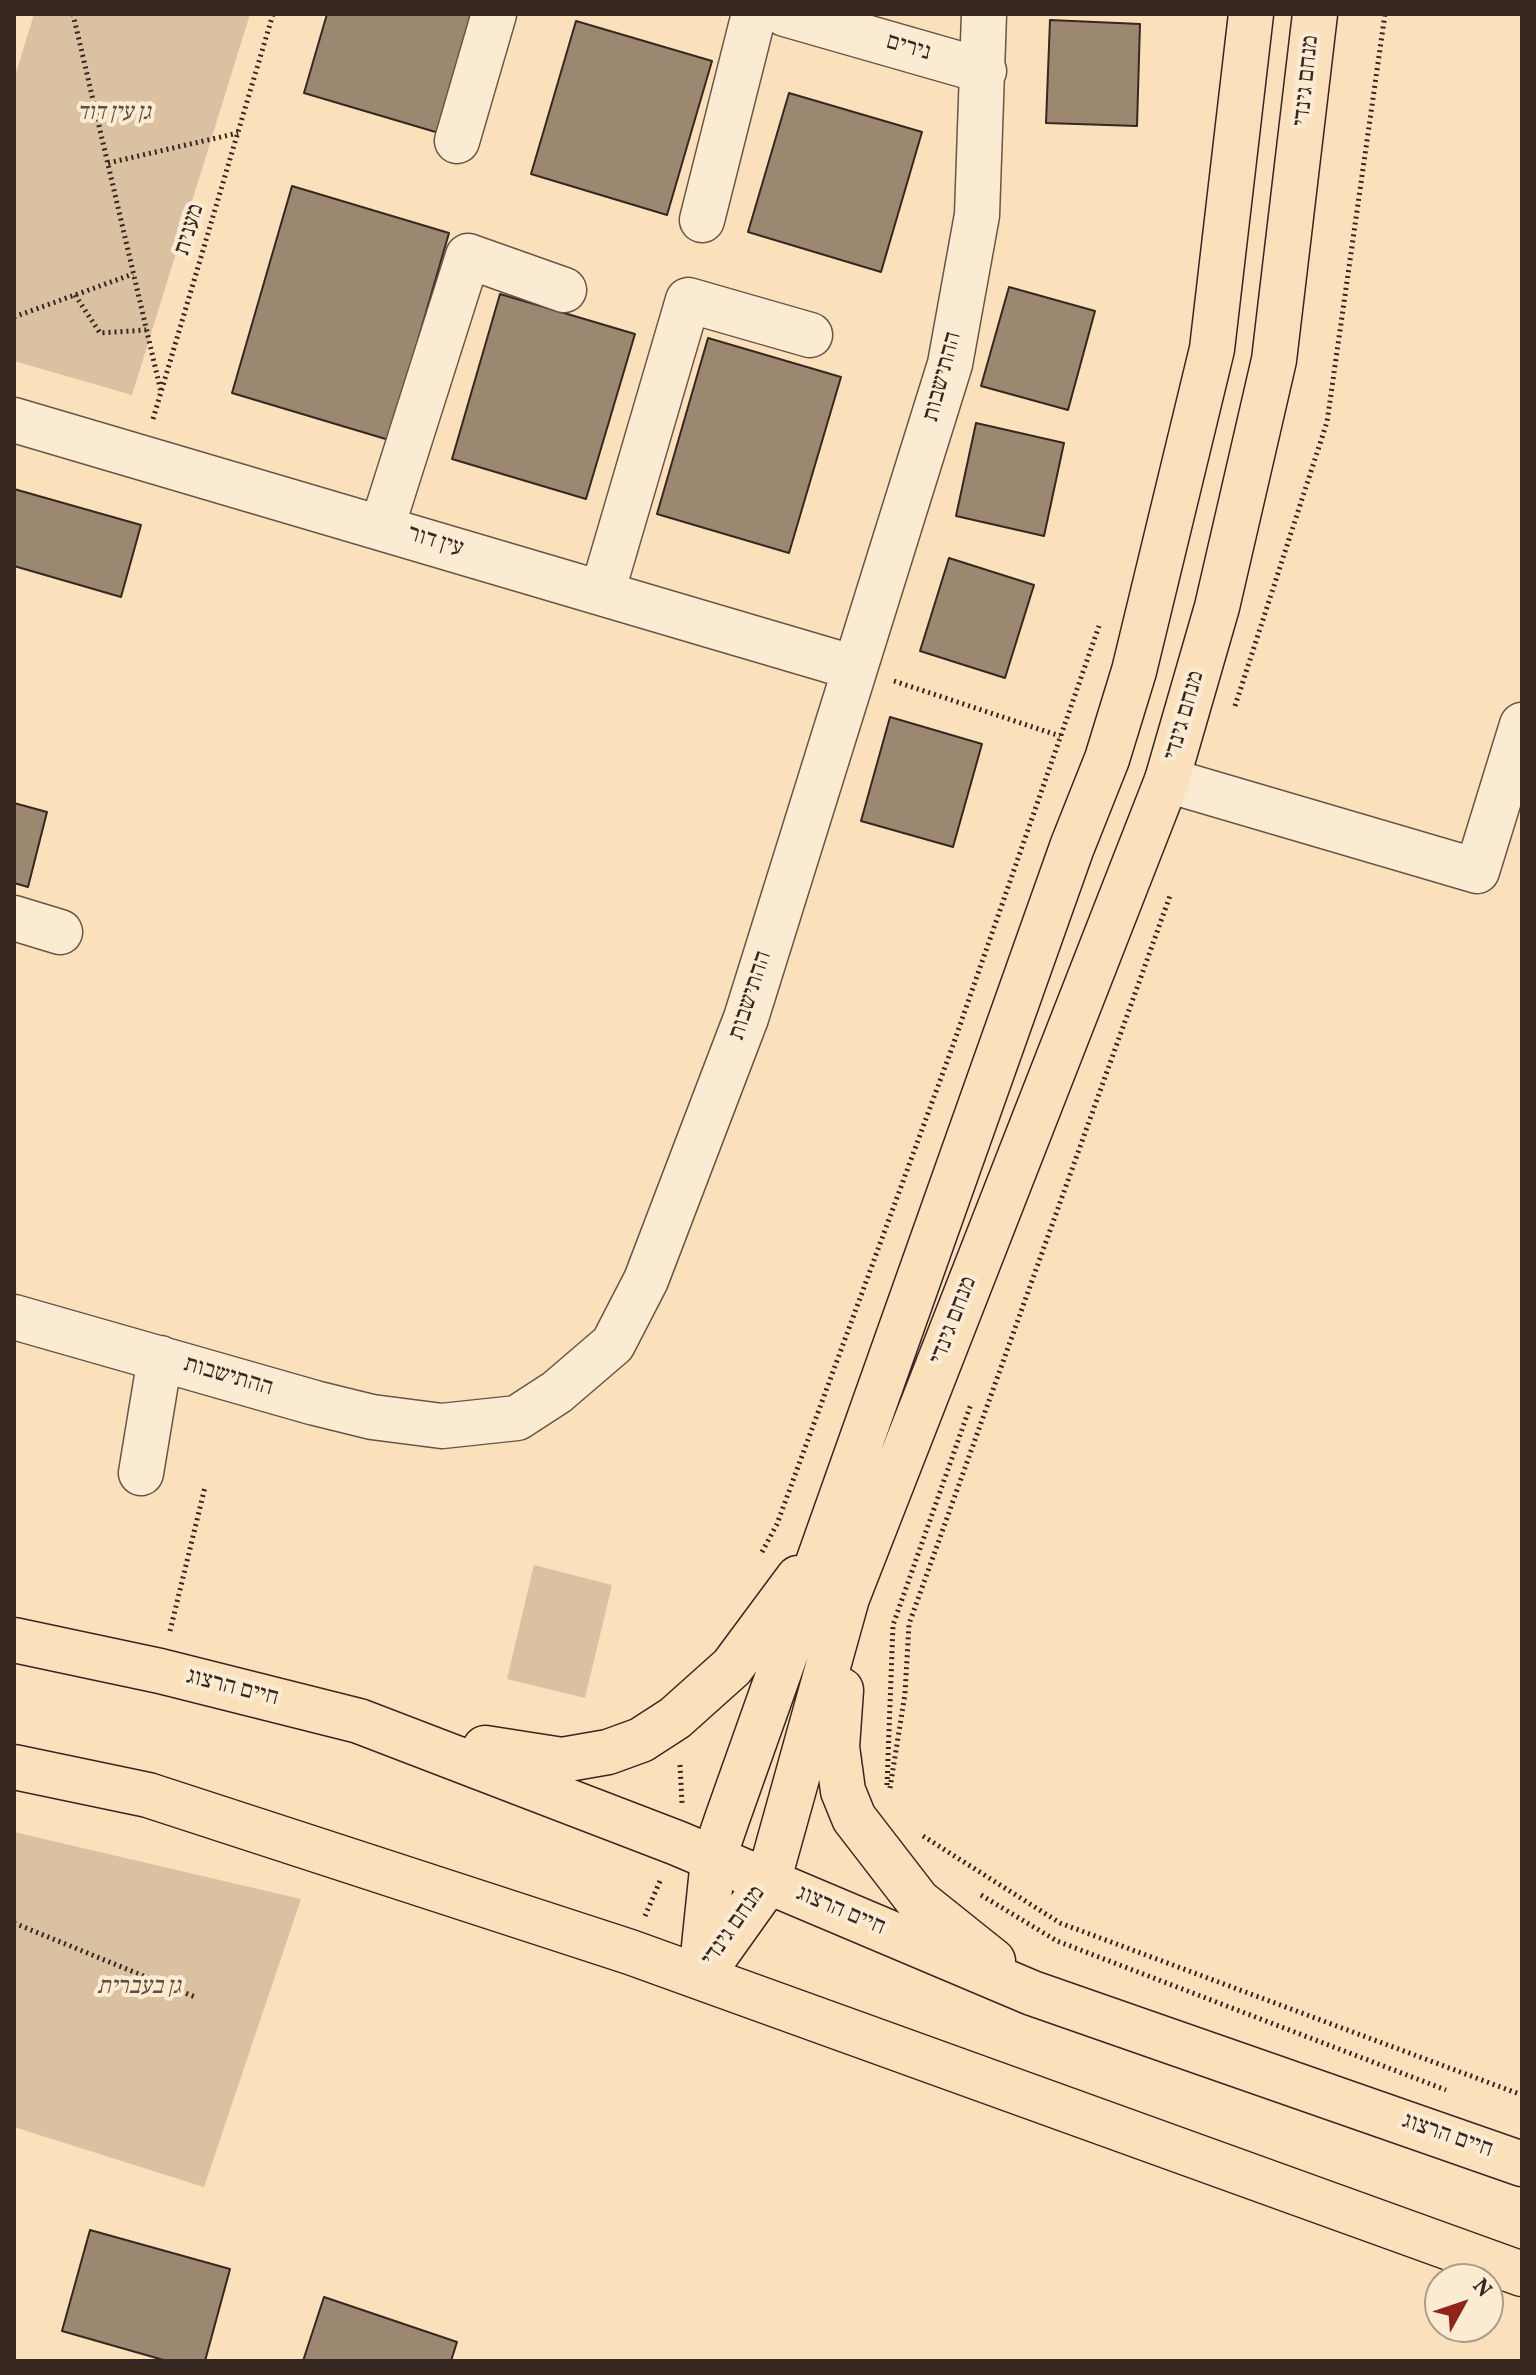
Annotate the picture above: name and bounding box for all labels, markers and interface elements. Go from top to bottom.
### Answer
street label: נירים [882,29,934,69]
street label: מנחם גינדי [1289,34,1327,128]
park label: גן עין דוד [77,101,151,129]
street label: מענית [170,201,212,259]
street label: ההתישבות [918,329,970,425]
street label: עין דור [403,521,467,565]
street label: מנחם גינדי [1160,668,1212,764]
street label: ההתישבות [724,948,780,1044]
street label: מנחם גינדי [925,1273,985,1369]
street label: ההתישבות [180,1352,276,1404]
street label: חיים הרצוג [183,1664,281,1714]
street label: חיים הרצוג [791,1880,889,1944]
street label: מנחם גינדי [697,1881,773,1973]
park label: גן בעברית [97,1975,181,2003]
street label: חיים הרצוג [1398,2108,1496,2166]
north arrow [1424,2263,1504,2343]
text: N [1464,2272,1498,2305]

